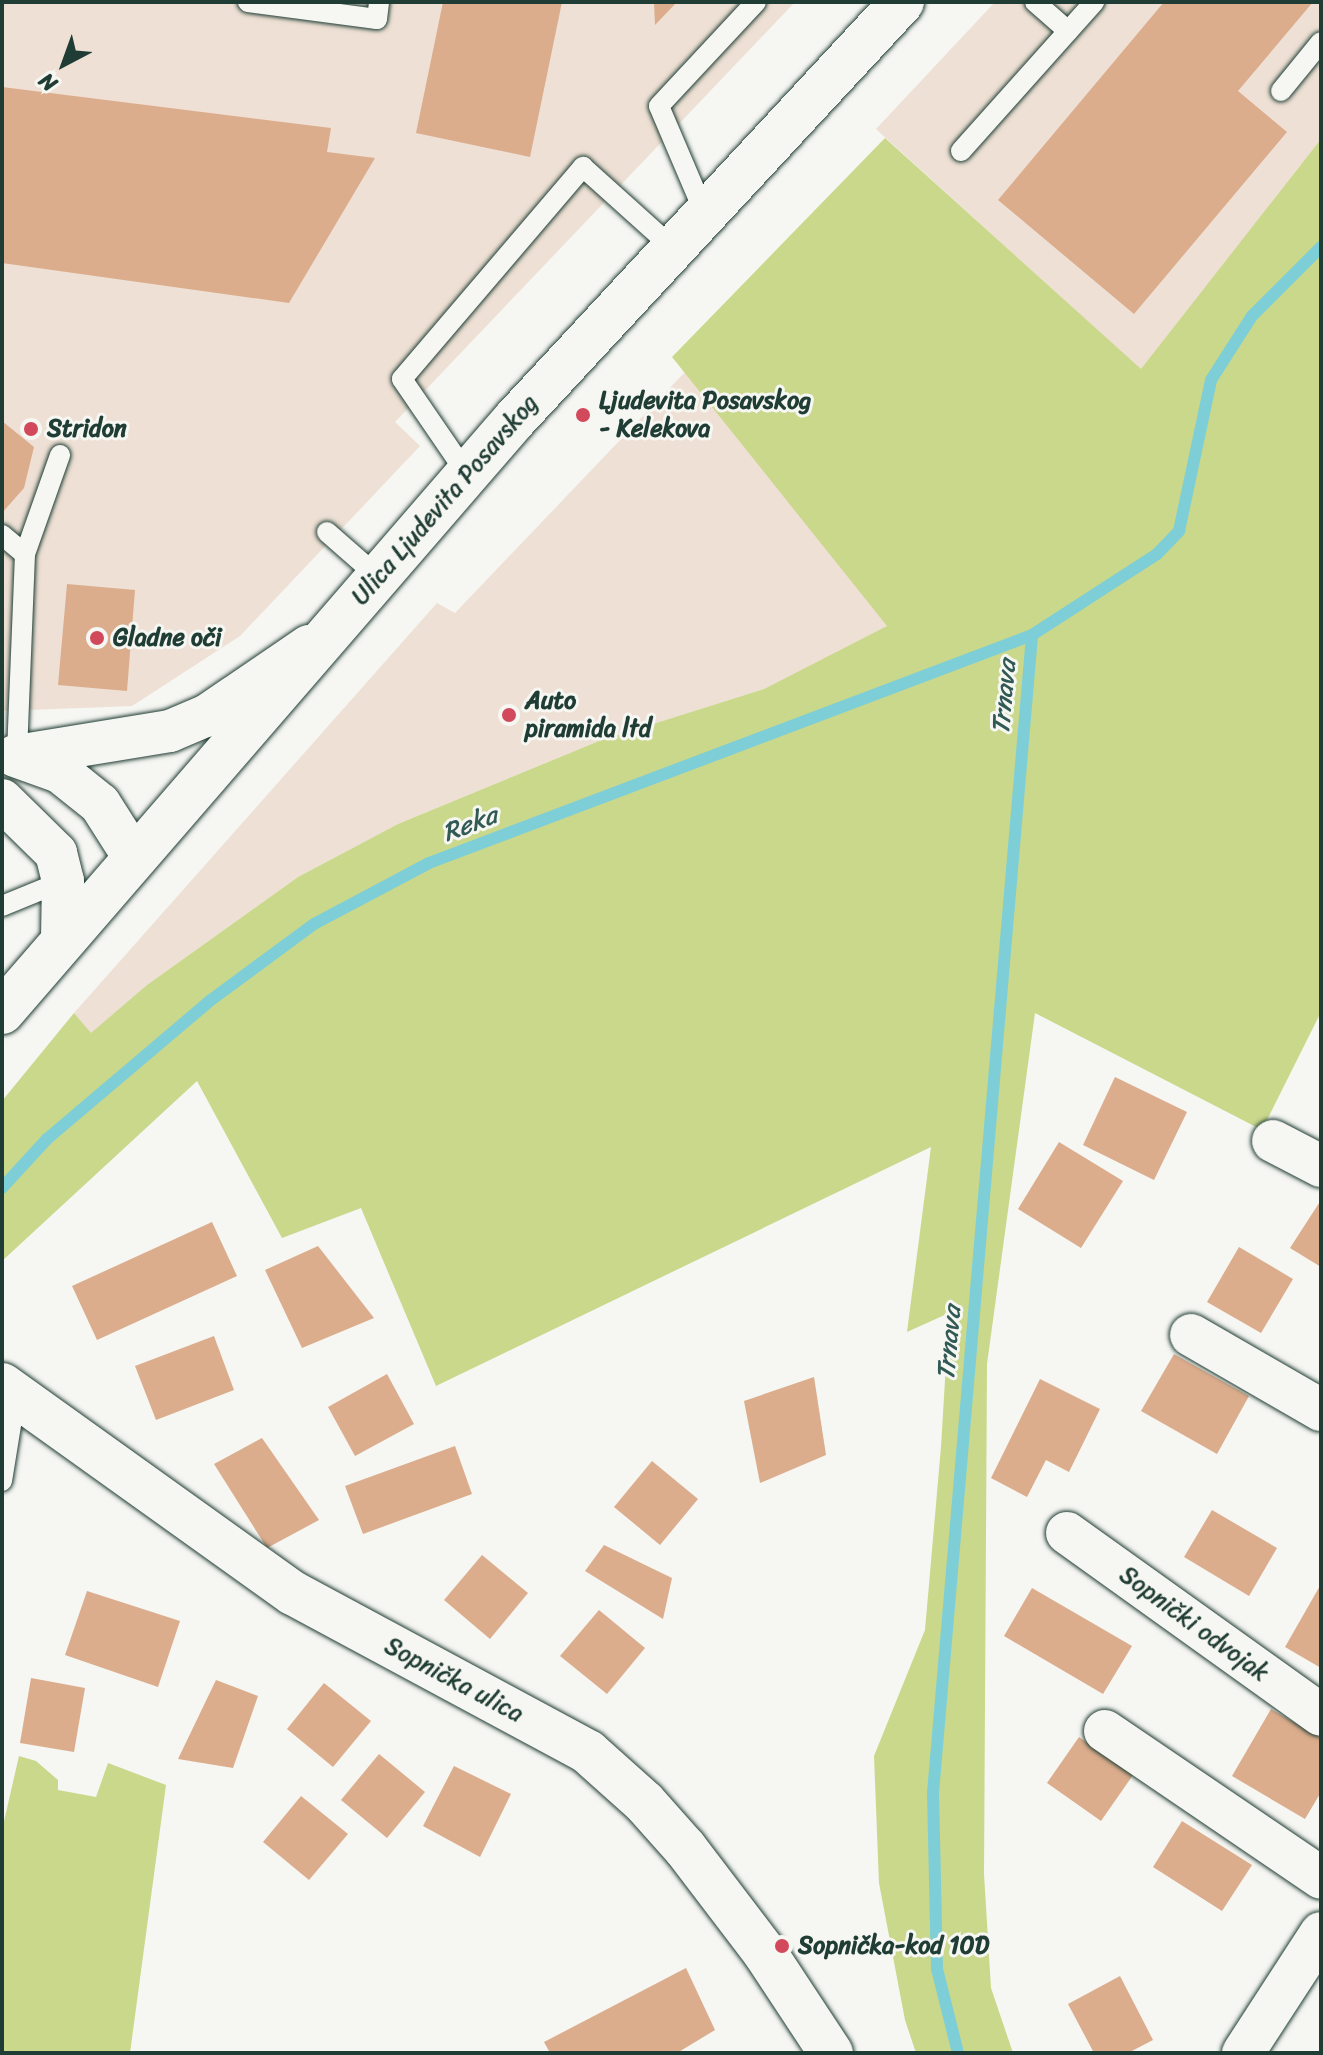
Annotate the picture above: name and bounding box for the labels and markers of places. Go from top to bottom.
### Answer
place label: Ljudevita Posavskog - Kelekova [599,387,810,443]
marker: Ljudevita Posavskog - Kelekova [574,406,592,424]
place label: Stridon [47,415,127,443]
marker: Stridon [22,420,40,438]
place label: Gladne oči [113,624,222,652]
marker: Gladne oči [88,629,106,647]
place label: Auto piramida ltd [525,687,652,743]
marker: Auto piramida ltd [500,706,518,724]
place label: Sopnička-kod 10D [798,1932,989,1960]
marker: Sopnička-kod 10D [773,1937,791,1955]

